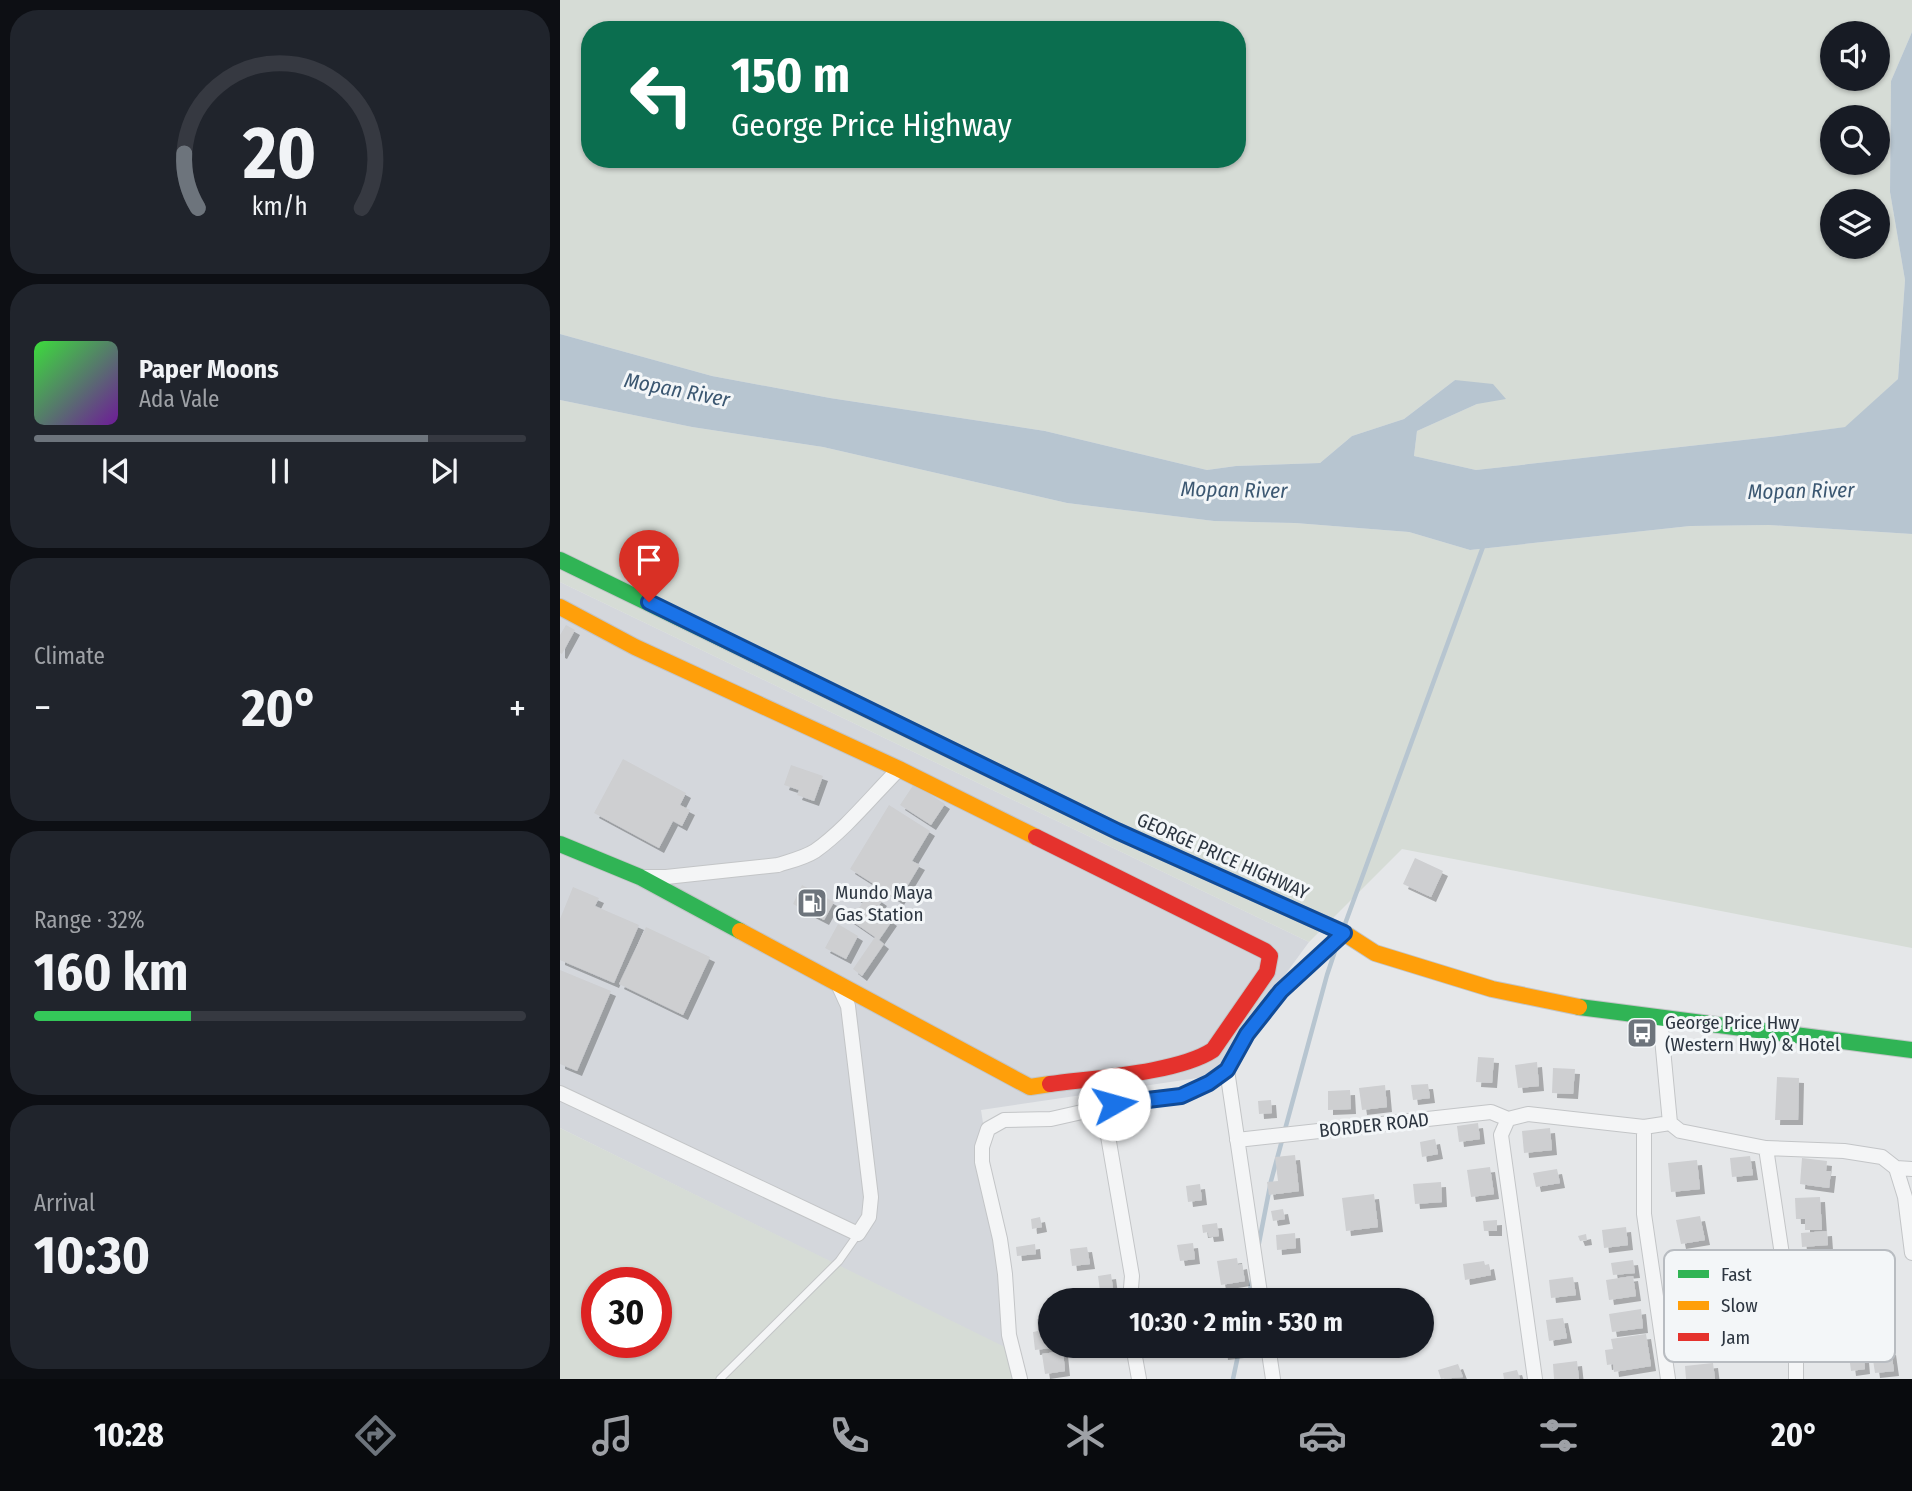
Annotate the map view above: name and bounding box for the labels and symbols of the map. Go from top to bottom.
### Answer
water label: Mopan River [622,367,733,413]
water label: Mopan River [1180,476,1288,504]
water label: Mopan River [1747,477,1855,505]
pin [619,530,679,602]
street label: GEORGE PRICE HIGHWAY [1133,808,1313,905]
place label: Mundo Maya Gas Station [835,881,933,926]
fuel station icon: Mundo Maya Gas Station [795,886,829,920]
place label: George Price Hwy (Western Hwy) & Hotel [1665,1011,1840,1056]
bus stop icon: George Price Hwy (Western Hwy) & Hotel [1625,1016,1659,1050]
position arrow [1077,1067,1151,1141]
street label: BORDER ROAD [1318,1108,1430,1142]
legend [1664,1250,1895,1362]
text: Fast [1721,1263,1752,1286]
speed limit sign: 30 [581,1267,672,1358]
text: Slow [1721,1294,1758,1317]
text: Jam [1721,1326,1750,1349]

